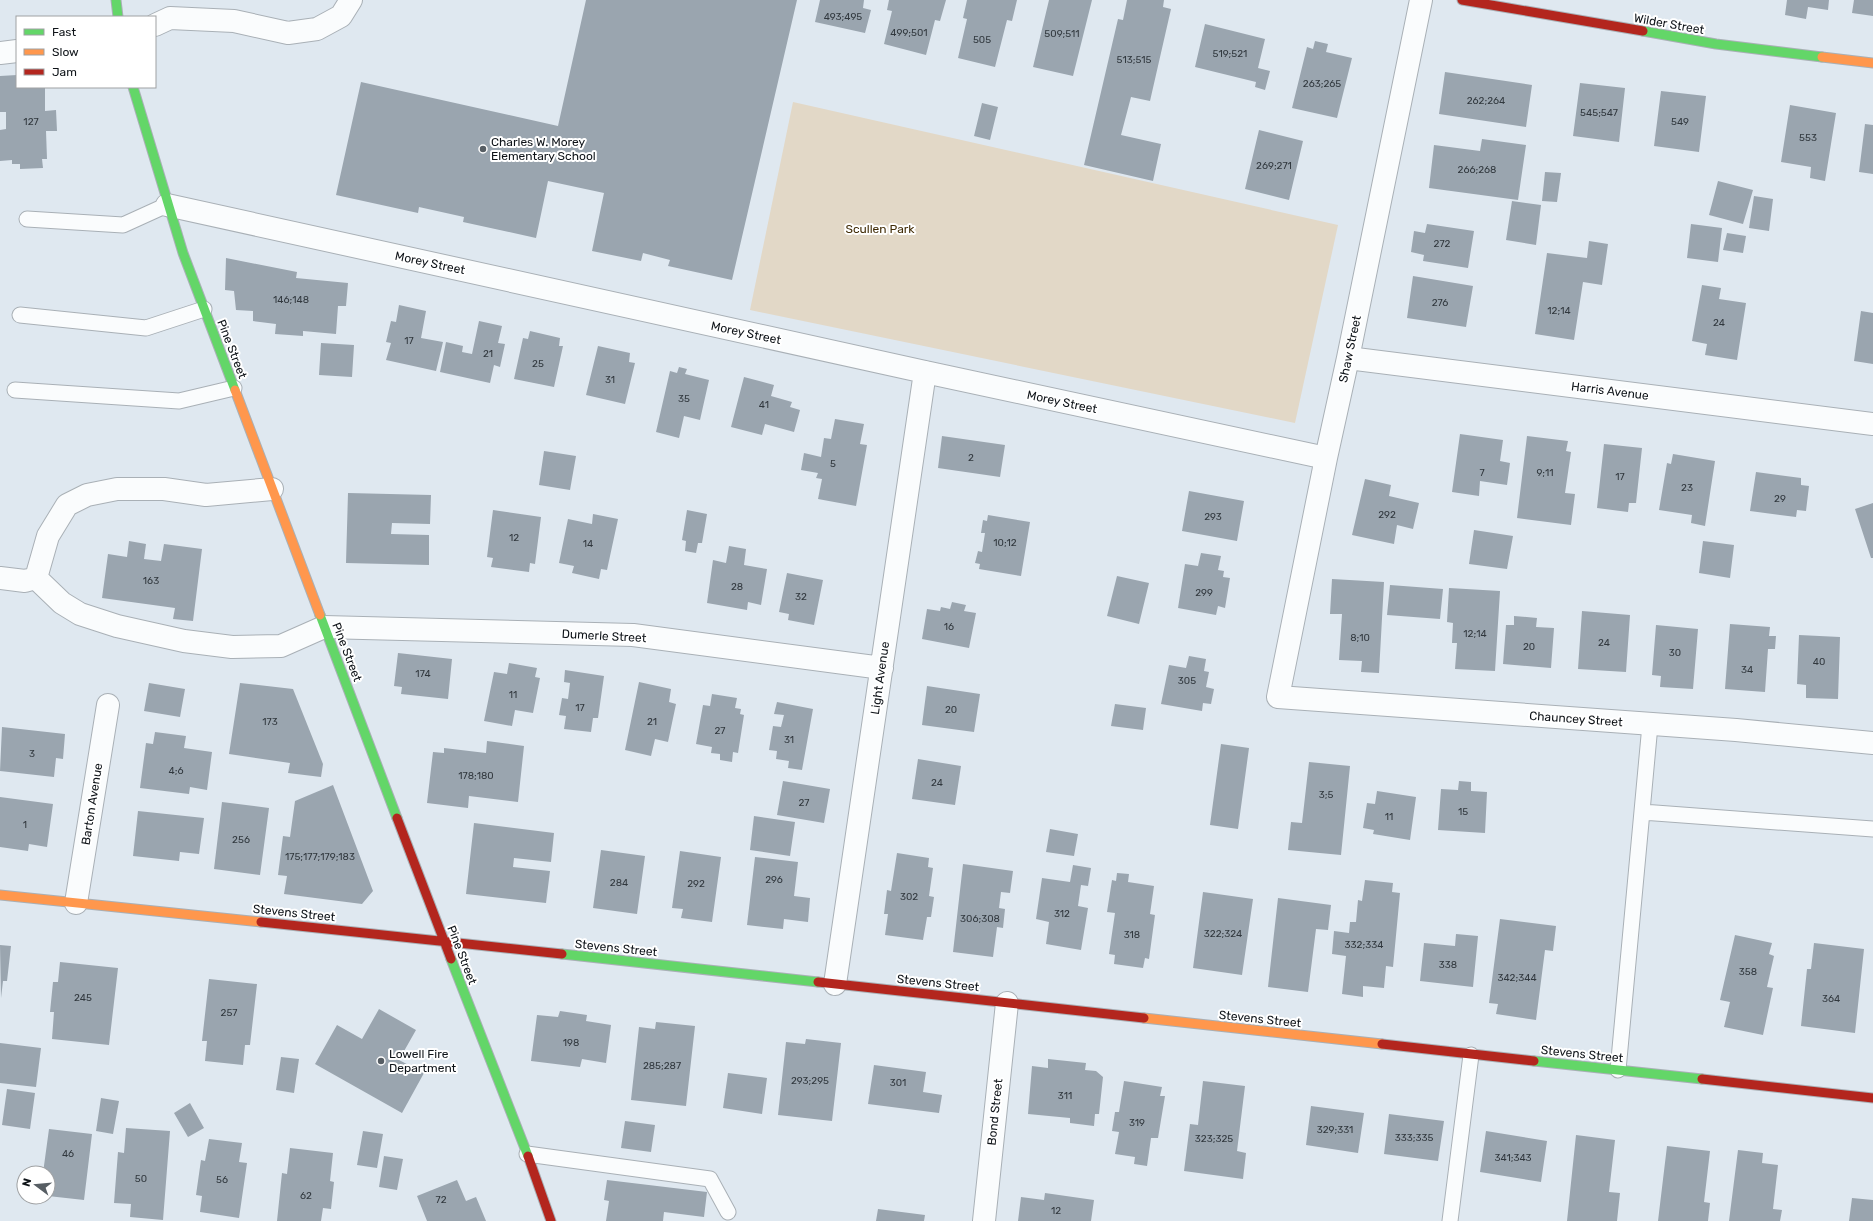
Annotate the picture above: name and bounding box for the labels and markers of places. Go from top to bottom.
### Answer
place label: Charles W. Morey Elementary School [491,135,596,163]
marker: Charles W. Morey Elementary School [478,144,488,154]
place label: Lowell Fire Department [389,1047,457,1075]
marker: Lowell Fire Department [376,1056,386,1066]

